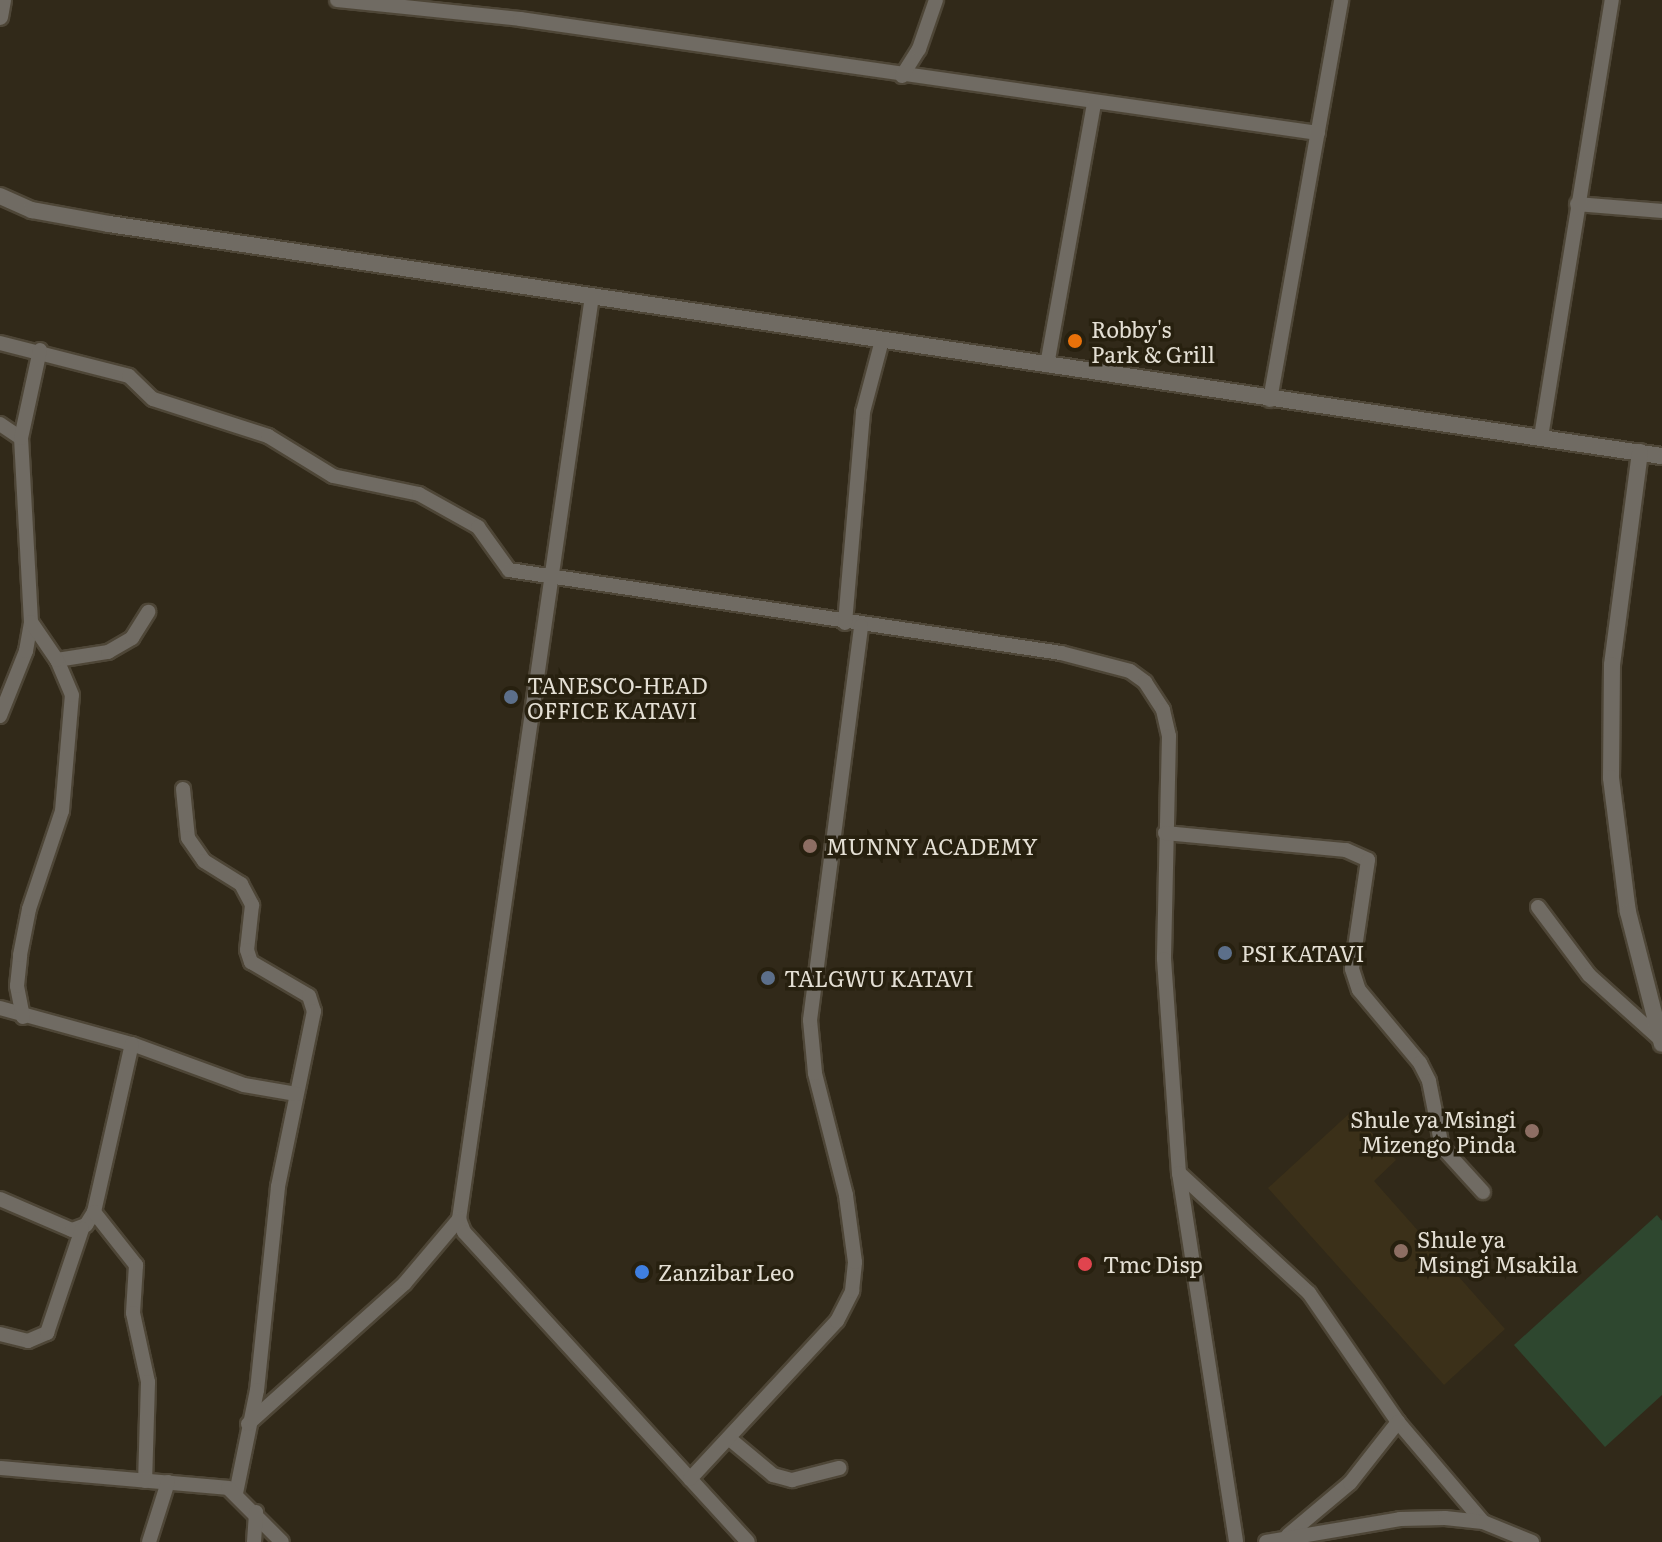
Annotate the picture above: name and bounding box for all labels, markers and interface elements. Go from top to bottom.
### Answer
place label: Robby's Park & Grill [1091,315,1215,366]
marker: Robby's Park & Grill [1066,332,1084,350]
place label: TANESCO-HEAD OFFICE KATAVI [527,671,708,722]
marker: TANESCO-HEAD OFFICE KATAVI [502,688,520,706]
place label: MUNNY ACADEMY [826,833,1038,859]
marker: MUNNY ACADEMY [801,837,819,855]
place label: PSI KATAVI [1241,940,1364,966]
marker: PSI KATAVI [1216,944,1234,962]
place label: TALGWU KATAVI [784,965,974,991]
marker: TALGWU KATAVI [759,969,777,987]
place label: Shule ya Msingi Mizengo Pinda [1350,1105,1516,1156]
marker: Shule ya Msingi Mizengo Pinda [1523,1122,1541,1140]
place label: Shule ya Msingi Msakila [1417,1225,1578,1276]
marker: Shule ya Msingi Msakila [1392,1242,1410,1260]
place label: Tmc Disp [1103,1251,1203,1277]
marker: Tmc Disp [1074,1253,1096,1275]
place label: Zanzibar Leo [658,1259,794,1285]
marker: Zanzibar Leo [633,1263,651,1281]

